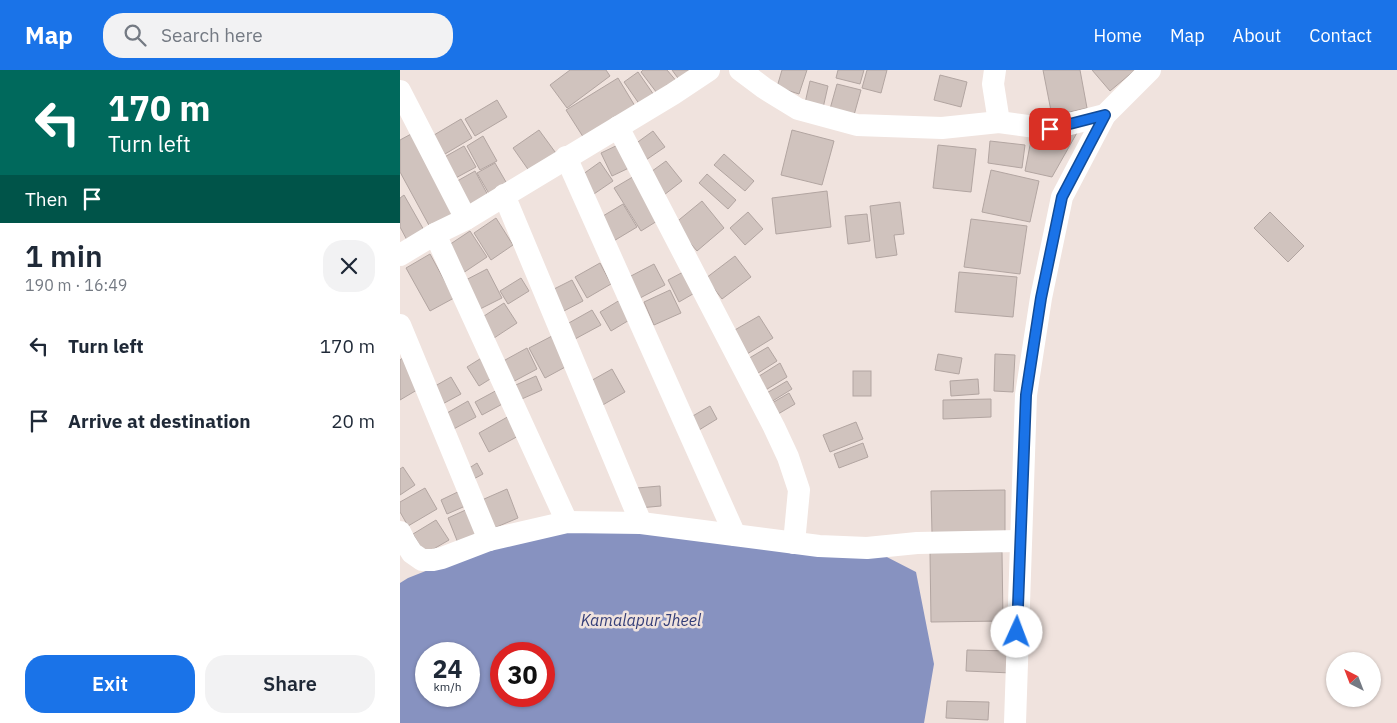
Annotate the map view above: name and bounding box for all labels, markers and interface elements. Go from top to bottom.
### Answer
search box [103,13,453,58]
text: Map [25,19,73,51]
icon: search [121,21,149,49]
text: Search here [161,23,263,47]
text: Home [1094,24,1142,47]
text: Map [1170,24,1205,47]
text: About [1233,24,1281,47]
text: Contact [1309,24,1372,47]
text: 170 m [108,85,211,131]
icon: left [25,90,90,155]
pin [1029,108,1071,150]
icon: arrive [1036,115,1064,143]
text: Turn left [108,129,191,158]
icon: arrive [78,185,106,213]
text: Then [25,187,68,211]
text: 1 min [25,236,103,275]
button: close [323,240,375,292]
text: 190 m · 16:49 [25,275,127,295]
icon: left [25,332,53,360]
text: Turn left [68,334,144,358]
text: 170 m [320,334,375,358]
icon: arrive [25,407,53,435]
text: Arrive at destination [68,409,251,433]
text: 20 m [331,409,375,433]
position arrow [990,605,1042,657]
water label: Kamalapur Jheel [581,610,702,630]
speed limit sign: 30 [490,642,555,707]
text: 24 [432,652,463,685]
north arrow [1326,652,1381,708]
map controls [1326,652,1381,707]
button: Exit [25,655,195,713]
button: Share [205,655,375,713]
text: km/h [433,679,462,694]

